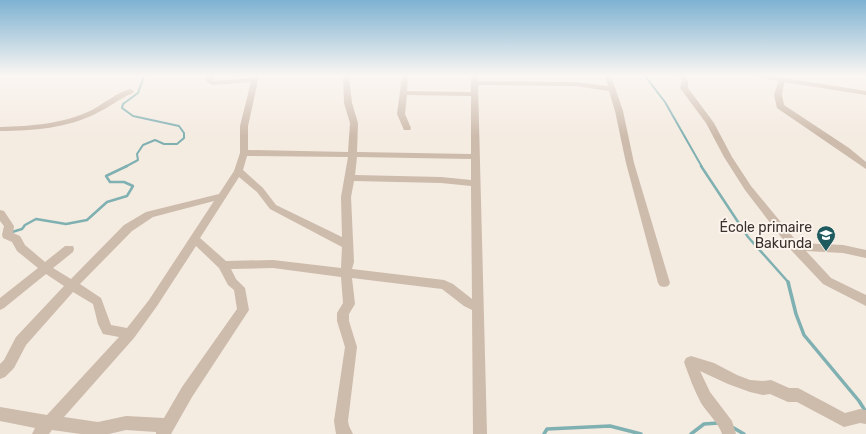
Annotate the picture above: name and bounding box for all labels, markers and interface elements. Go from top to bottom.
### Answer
place label: École primaire Bakunda [720,218,812,252]
school or university icon: École primaire Bakunda [815,224,837,252]

